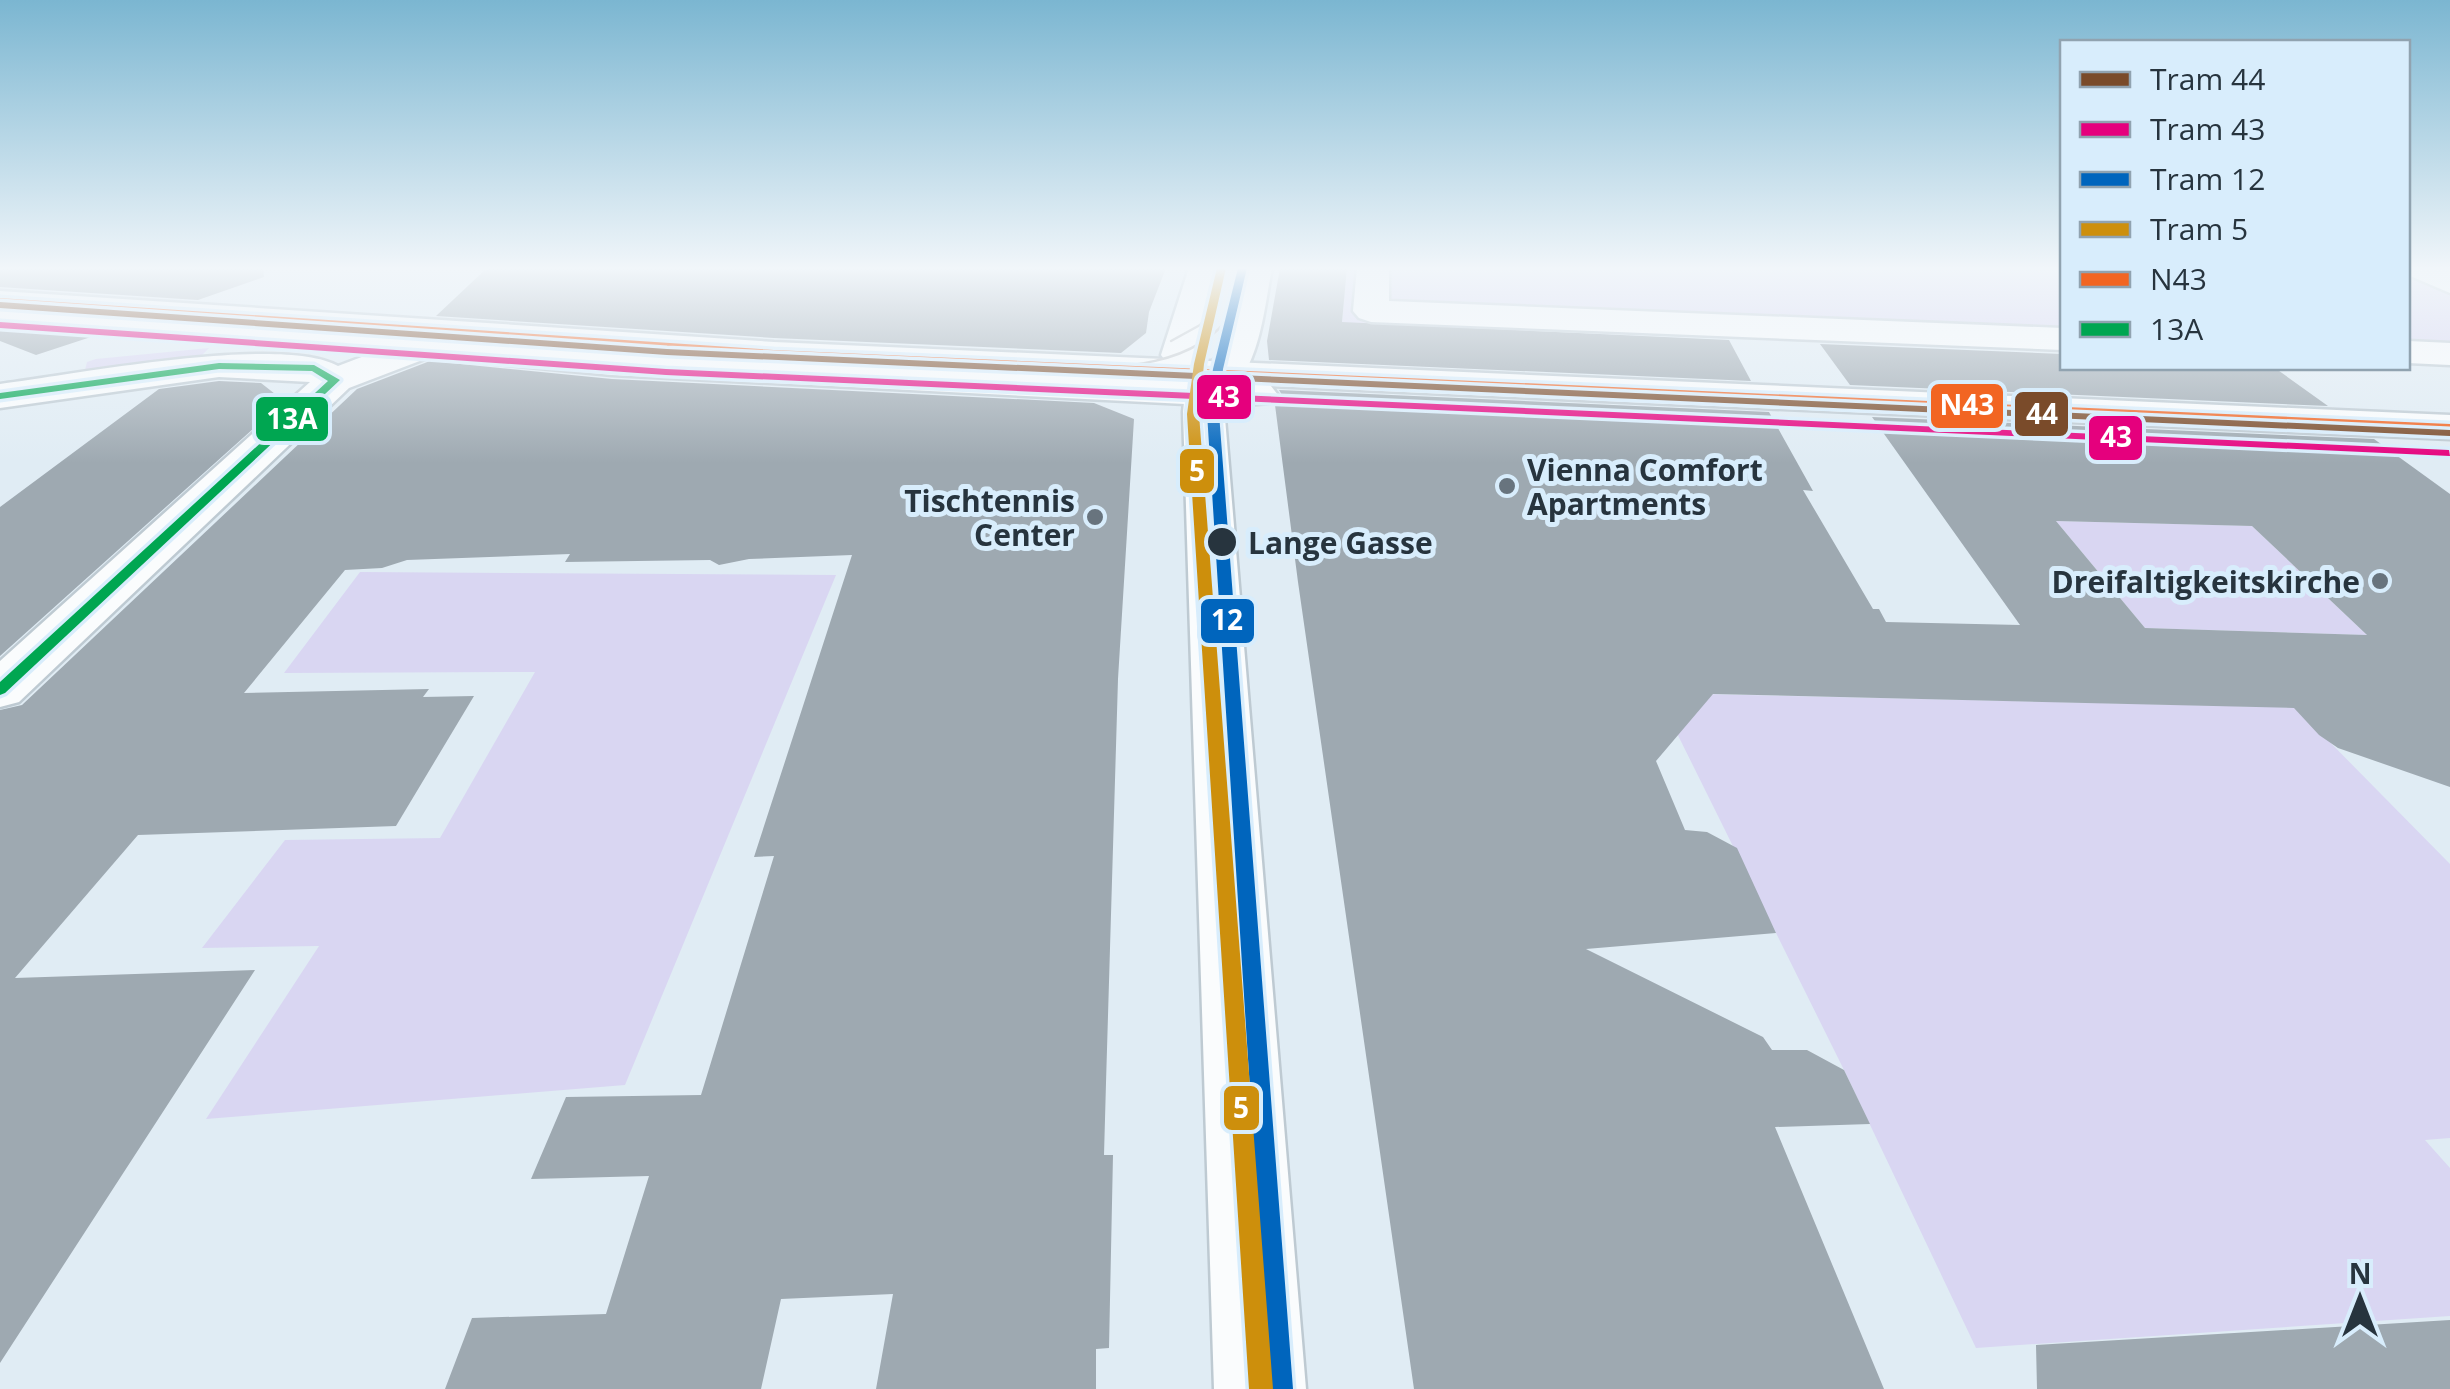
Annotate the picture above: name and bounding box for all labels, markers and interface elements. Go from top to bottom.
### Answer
legend [2060,40,2410,370]
text: Tram 44 [2150,58,2265,99]
text: Tram 43 [2150,108,2265,149]
text: Tram 12 [2150,158,2265,199]
text: Tram 5 [2150,208,2248,249]
text: N43 [2150,258,2207,299]
text: 13A [2150,308,2203,349]
line badge: 43 [1195,373,1253,421]
text: 43 [1208,377,1240,415]
line badge: N43 [1929,382,2005,430]
text: N43 [1940,385,1994,423]
line badge: 44 [2013,390,2070,438]
text: 44 [2026,394,2058,432]
line badge: 13A [254,395,330,443]
text: 13A [266,399,318,437]
line badge: 43 [2087,414,2144,462]
text: 43 [2100,417,2132,455]
line badge: 5 [1178,447,1216,495]
place label: Vienna Comfort Apartments [1527,449,1763,524]
text: 5 [1189,451,1205,489]
marker: Vienna Comfort Apartments [1496,475,1518,497]
place label: Tischtennis Center [904,480,1075,555]
marker: Tischtennis Center [1084,506,1106,528]
place label: Lange Gasse [1248,522,1433,563]
marker: Lange Gasse [1205,525,1239,559]
place label: Dreifaltigkeitskirche [2052,561,2360,602]
marker: Dreifaltigkeitskirche [2369,570,2391,592]
line badge: 12 [1199,597,1256,645]
text: 12 [1211,600,1243,638]
line badge: 5 [1222,1084,1261,1132]
text: 5 [1233,1088,1249,1126]
north arrow [2310,1249,2410,1349]
text: N [2349,1254,2371,1292]

